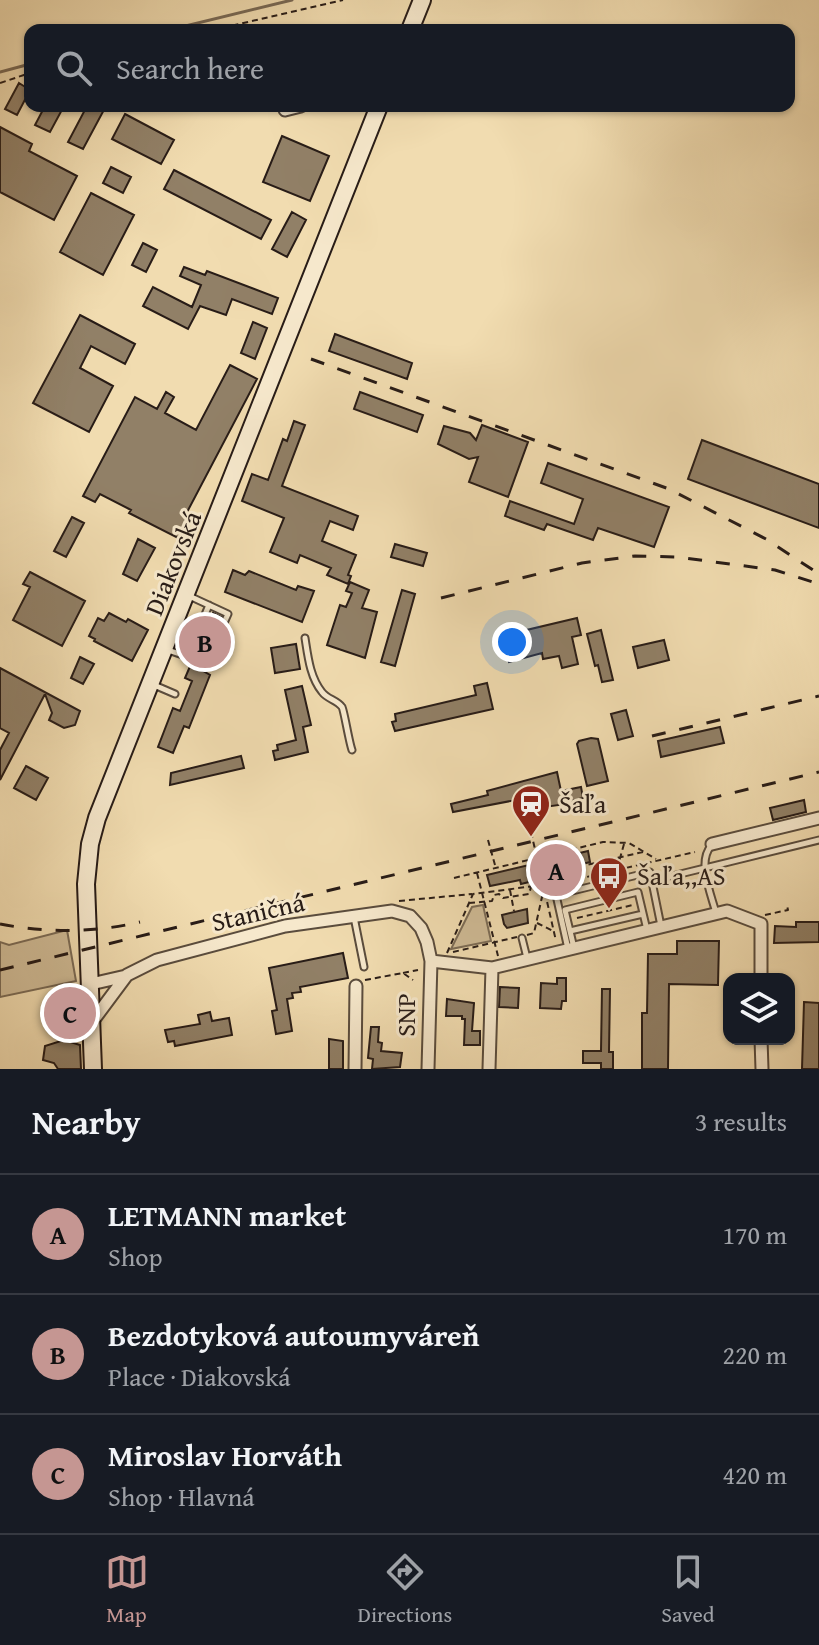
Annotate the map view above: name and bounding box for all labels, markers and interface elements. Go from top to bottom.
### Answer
search box [24,24,795,112]
icon: search [52,46,96,90]
text: Search here [116,46,264,90]
street label: Diakovská [134,504,211,621]
pin: B [179,612,231,672]
your location [492,622,532,662]
station icon: Šaľa [510,783,552,838]
place label: Šaľa [559,784,607,823]
pin: A [530,840,582,900]
bus stop icon: Šaľa,,AS [588,855,630,910]
place label: Šaľa,,AS [637,856,725,895]
street label: Staničná [207,882,309,941]
map controls [723,973,795,1045]
button: layers [723,973,795,1045]
pin: C [44,983,96,1043]
street label: SNP [386,993,425,1037]
text: Nearby [32,1097,141,1146]
text: 3 results [695,1102,787,1141]
text: LETMANN market [108,1193,346,1237]
text: A [50,1215,66,1254]
text: 170 m [722,1215,787,1254]
text: Shop [108,1237,163,1276]
text: Bezdotyková autoumyváreň [108,1313,479,1357]
text: B [50,1335,66,1374]
text: 220 m [722,1335,787,1374]
text: Place · Diakovská [108,1357,291,1396]
text: Miroslav Horváth [108,1433,342,1477]
text: C [51,1455,65,1494]
text: 420 m [722,1455,787,1494]
text: Shop · Hlavná [108,1477,255,1516]
tab: Map [105,1550,149,1630]
tab: Directions [358,1550,452,1630]
tab: Saved [661,1550,714,1630]

